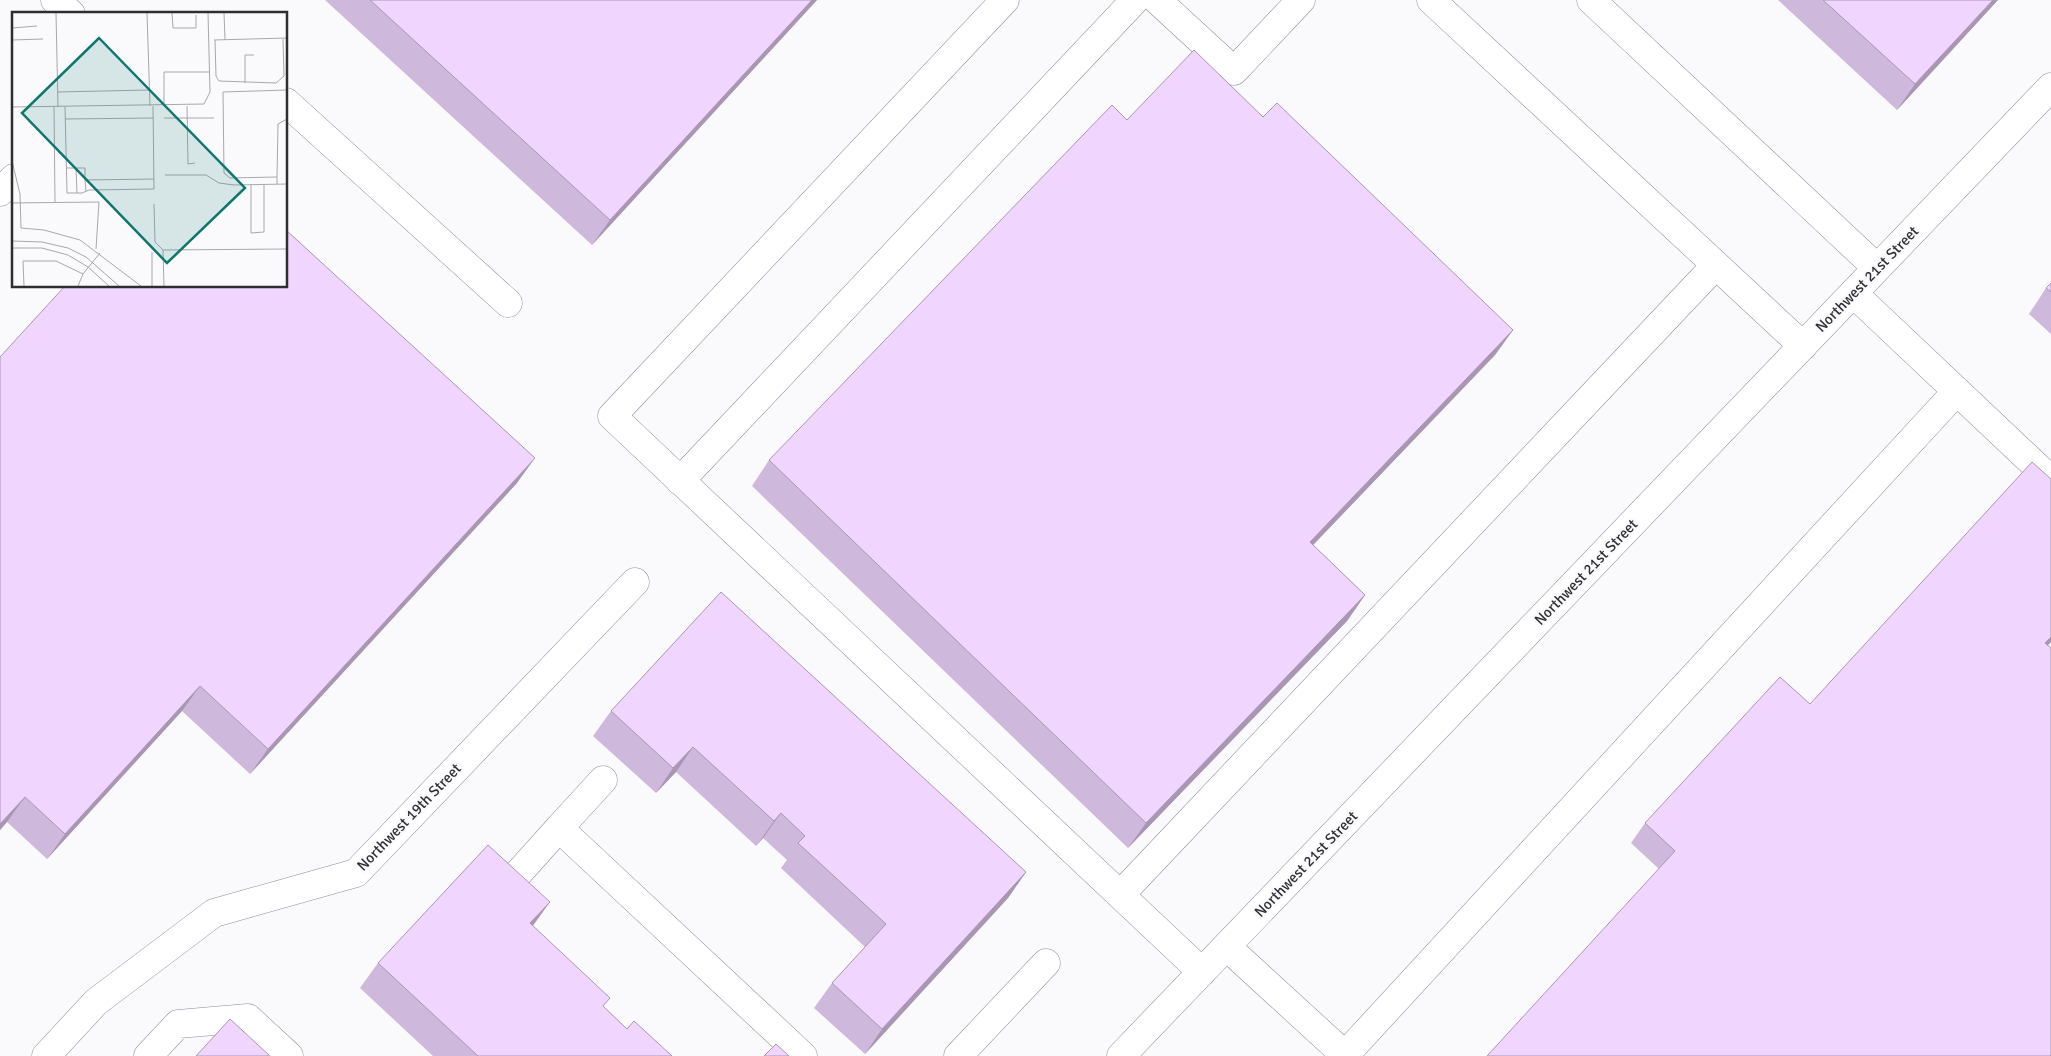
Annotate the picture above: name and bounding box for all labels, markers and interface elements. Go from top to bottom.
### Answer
inset map [12,12,288,288]
street label: Northwest 21st Street [1812,222,1922,336]
street label: Northwest 21st Street [1531,515,1641,629]
street label: Northwest 19th Street [353,760,465,874]
street label: Northwest 21st Street [1251,807,1361,921]

